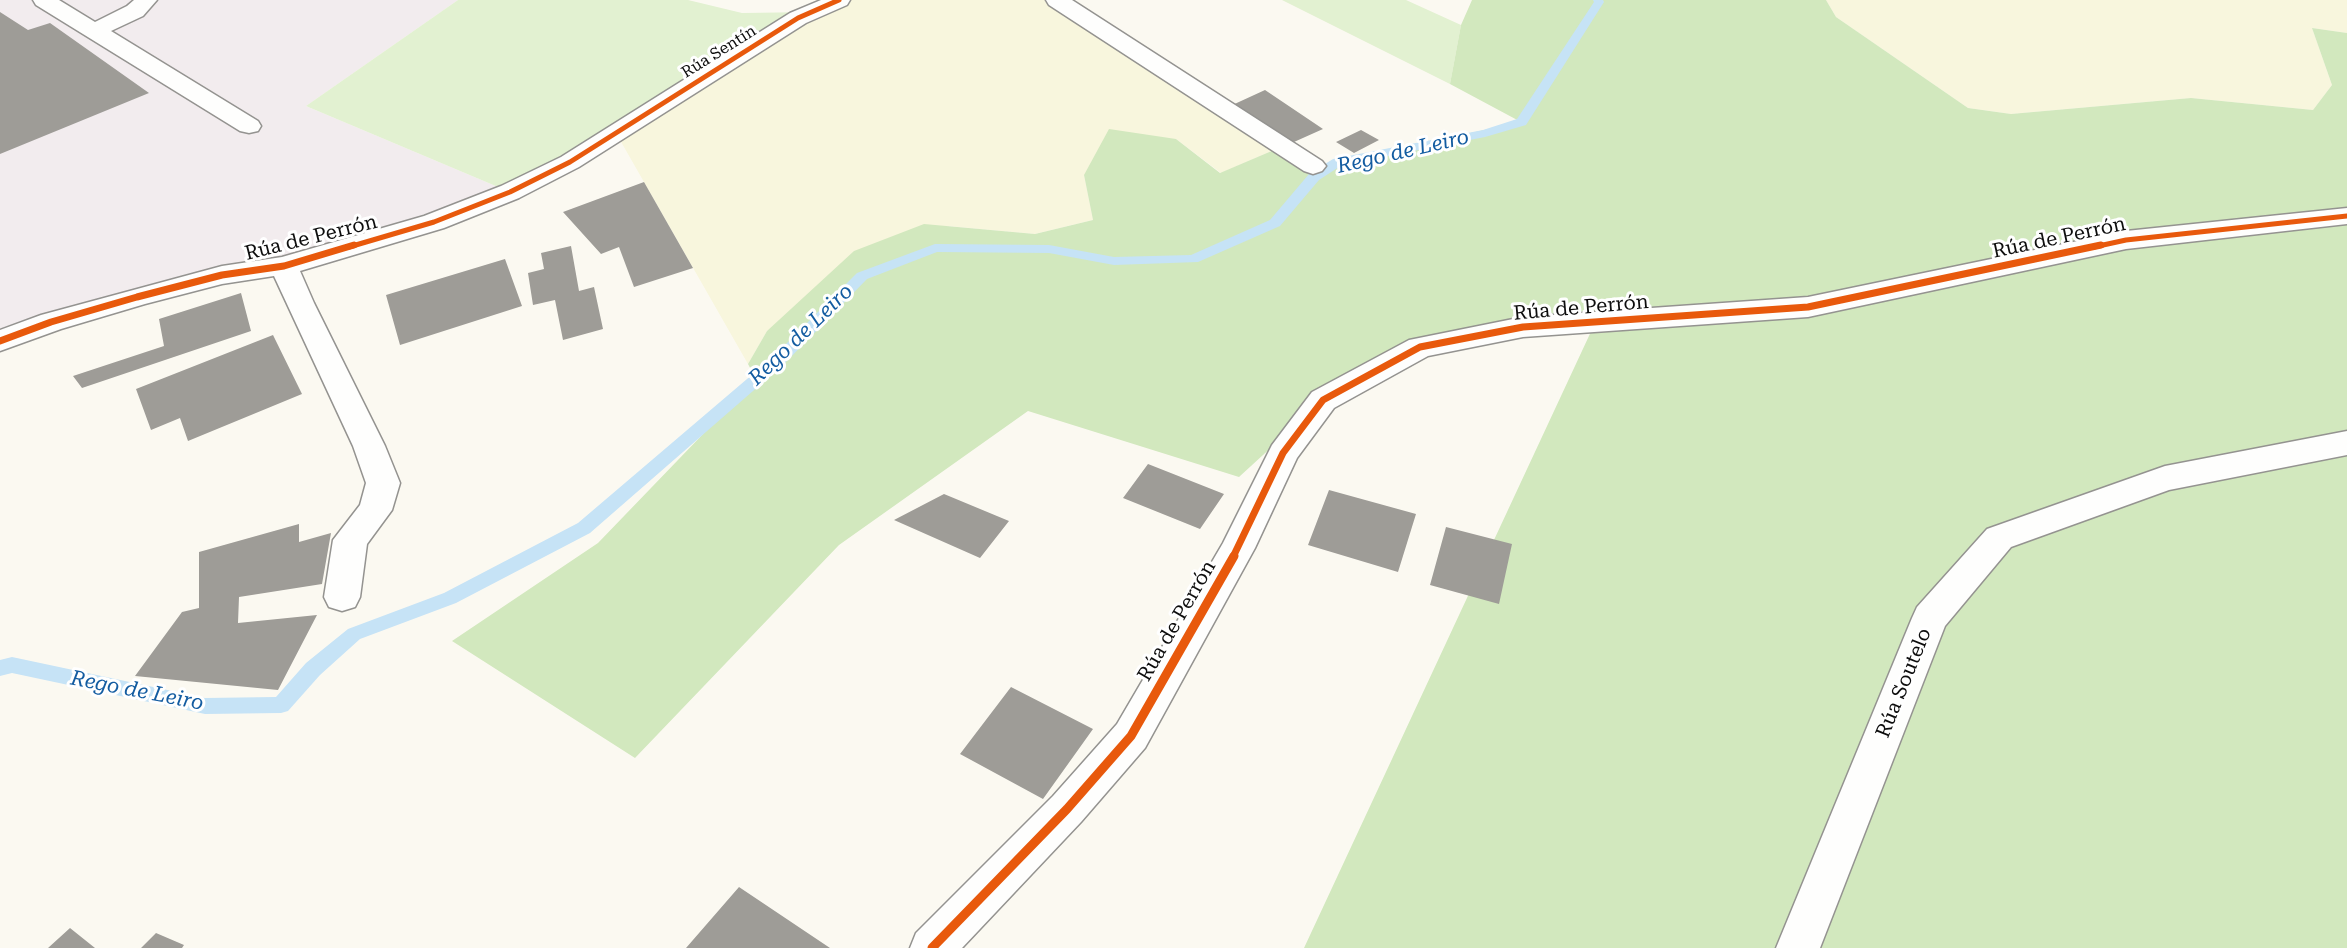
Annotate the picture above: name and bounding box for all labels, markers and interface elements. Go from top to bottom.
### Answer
street label: Rúa Sentín [678,22,760,82]
water label: Rego de Leiro [1335,125,1471,179]
street label: Rúa de Perrón [242,210,380,266]
street label: Rúa de Perrón [1990,212,2128,264]
water label: Rego de Leiro [744,279,858,391]
street label: Rúa de Perrón [1512,290,1650,326]
street label: Rúa de Perrón [1133,556,1221,686]
street label: Rúa Soutelo [1871,625,1937,741]
water label: Rego de Leiro [68,666,206,716]

